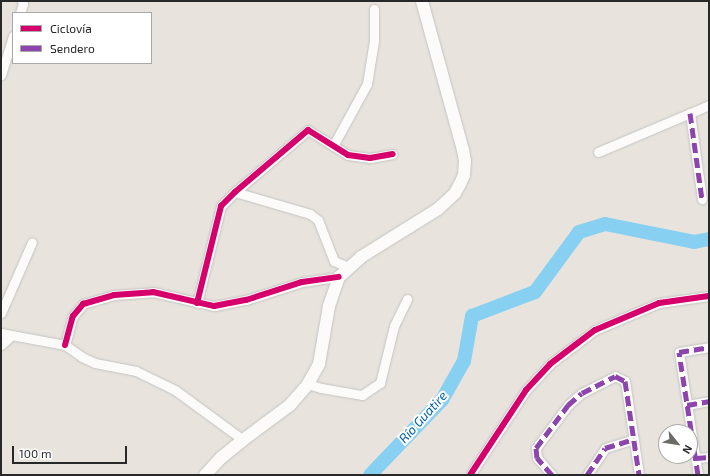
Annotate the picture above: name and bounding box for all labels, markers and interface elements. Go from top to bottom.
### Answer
legend [12,12,152,64]
text: Ciclovía [50,21,92,35]
text: Sendero [50,41,95,55]
water label: Río Guatire [396,388,450,446]
north arrow [658,424,698,464]
scale bar [14,438,129,464]
text: N [680,443,696,456]
text: 100 m [19,446,51,460]

